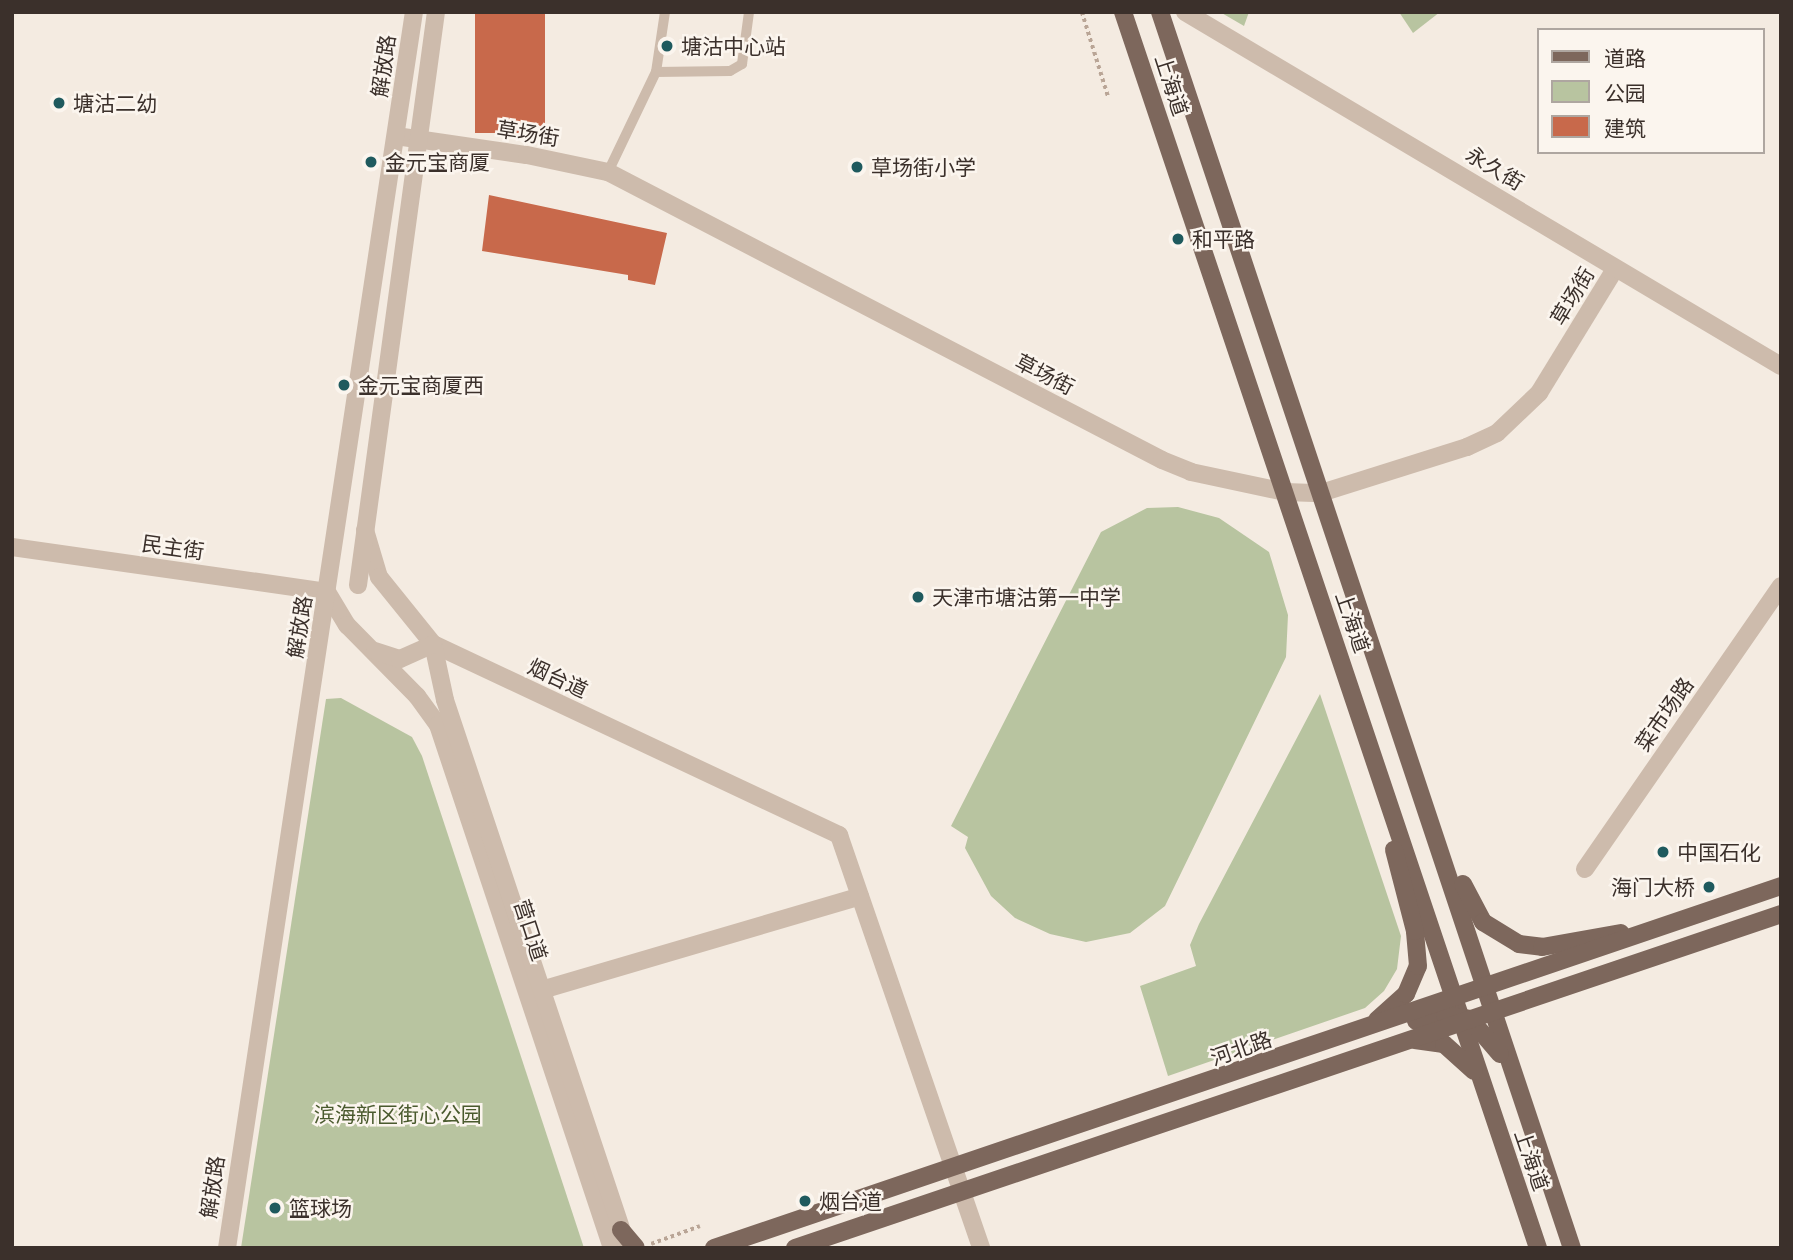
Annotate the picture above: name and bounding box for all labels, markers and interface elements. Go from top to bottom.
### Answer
legend [1538,28,1765,154]
street label: 解放路 [366,33,400,99]
place label: 塘沽中心站 [681,33,786,59]
marker: 塘沽中心站 [659,38,675,54]
text: 道路 [1604,44,1646,72]
street label: 上海道 [1150,51,1194,119]
text: 公园 [1604,79,1646,107]
place label: 塘沽二幼 [73,90,157,116]
marker: 塘沽二幼 [51,95,67,111]
text: 建筑 [1604,114,1646,142]
street label: 草场街 [495,116,561,150]
street label: 永久街 [1462,141,1528,195]
place label: 金元宝商厦 [385,149,490,175]
marker: 金元宝商厦 [363,154,379,170]
place label: 草场街小学 [871,154,976,180]
marker: 草场街小学 [849,159,865,175]
place label: 和平路 [1192,226,1255,252]
marker: 和平路 [1170,231,1186,247]
street label: 草场街 [1545,263,1599,329]
street label: 草场街 [1011,348,1079,400]
place label: 金元宝商厦西 [358,372,484,398]
marker: 金元宝商厦西 [336,377,352,393]
street label: 民主街 [140,530,206,564]
place label: 天津市塘沽第一中学 [932,584,1121,610]
street label: 上海道 [1331,588,1375,656]
marker: 天津市塘沽第一中学 [910,589,926,605]
street label: 解放路 [282,594,316,660]
street label: 烟台道 [524,653,592,703]
street label: 菜市场路 [1630,672,1698,756]
place label: 中国石化 [1677,839,1761,865]
marker: 中国石化 [1655,844,1671,860]
place label: 海门大桥 [1611,874,1695,900]
marker: 海门大桥 [1701,879,1717,895]
street label: 营口道 [509,896,553,964]
street label: 河北路 [1207,1026,1275,1070]
park label: 滨海新区街心公园 [314,1101,482,1127]
street label: 上海道 [1510,1126,1554,1194]
street label: 解放路 [195,1154,229,1220]
place label: 烟台道 [819,1188,882,1214]
marker: 烟台道 [797,1193,813,1209]
place label: 篮球场 [289,1195,352,1221]
marker: 篮球场 [267,1200,283,1216]

